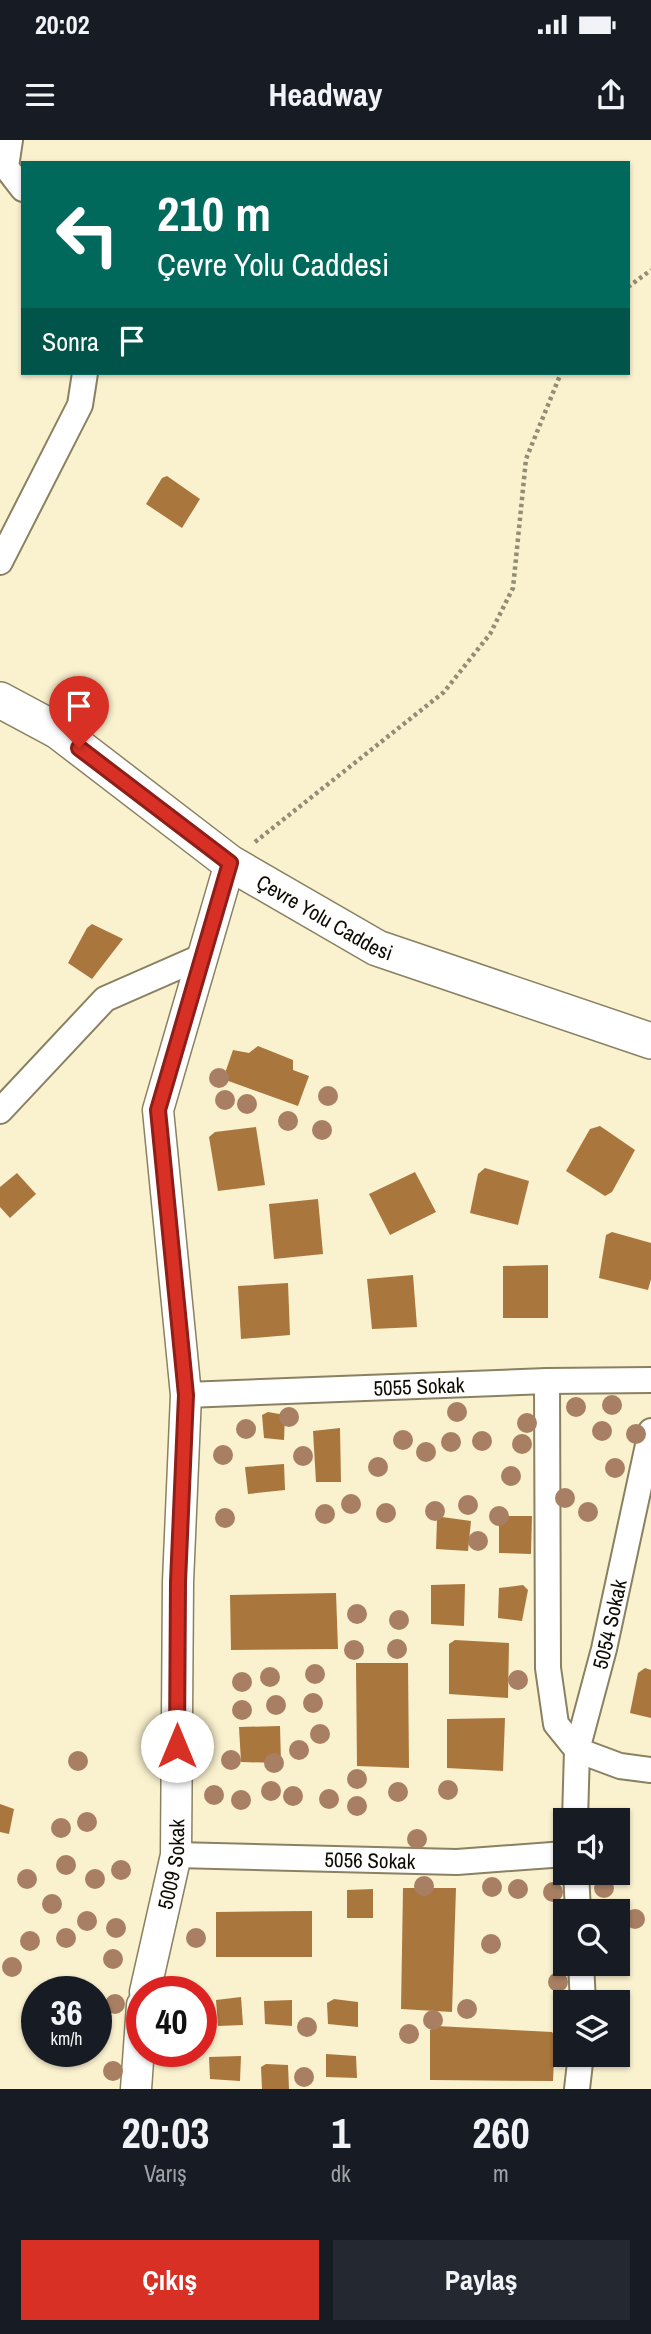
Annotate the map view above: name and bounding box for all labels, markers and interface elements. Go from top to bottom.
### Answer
text: 20:02 [35,7,90,42]
text: Headway [269,73,382,116]
icon: menu [21,76,59,114]
icon: share [592,76,630,114]
text: 210 m [157,180,271,246]
icon: left [42,189,133,280]
text: Çevre Yolu Caddesi [157,243,389,286]
icon: arrive [113,322,151,360]
text: Sonra [42,324,99,359]
pin [49,676,109,748]
icon: arrive [60,687,98,725]
street label: Çevre Yolu Caddesi [251,867,397,967]
street label: 5055 Sokak [373,1370,465,1402]
street label: 5054 Sokak [585,1576,633,1672]
position arrow [140,1709,214,1783]
map controls [553,1808,630,2067]
button: sound [553,1808,630,1885]
street label: 5009 Sokak [150,1818,191,1912]
street label: 5056 Sokak [324,1844,416,1875]
button: search [553,1899,630,1976]
speed limit sign: 40 [126,1976,217,2067]
text: 36 [51,1989,82,2036]
button: layers [553,1990,630,2067]
text: km/h [51,2026,83,2051]
text: 20:03 [121,2105,209,2161]
text: 1 [331,2105,350,2161]
text: 260 [472,2105,530,2161]
text: Varış [144,2158,187,2189]
text: dk [331,2158,351,2189]
text: m [493,2158,509,2189]
button: Çıkış [21,2240,319,2320]
button: Paylaş [333,2240,630,2320]

